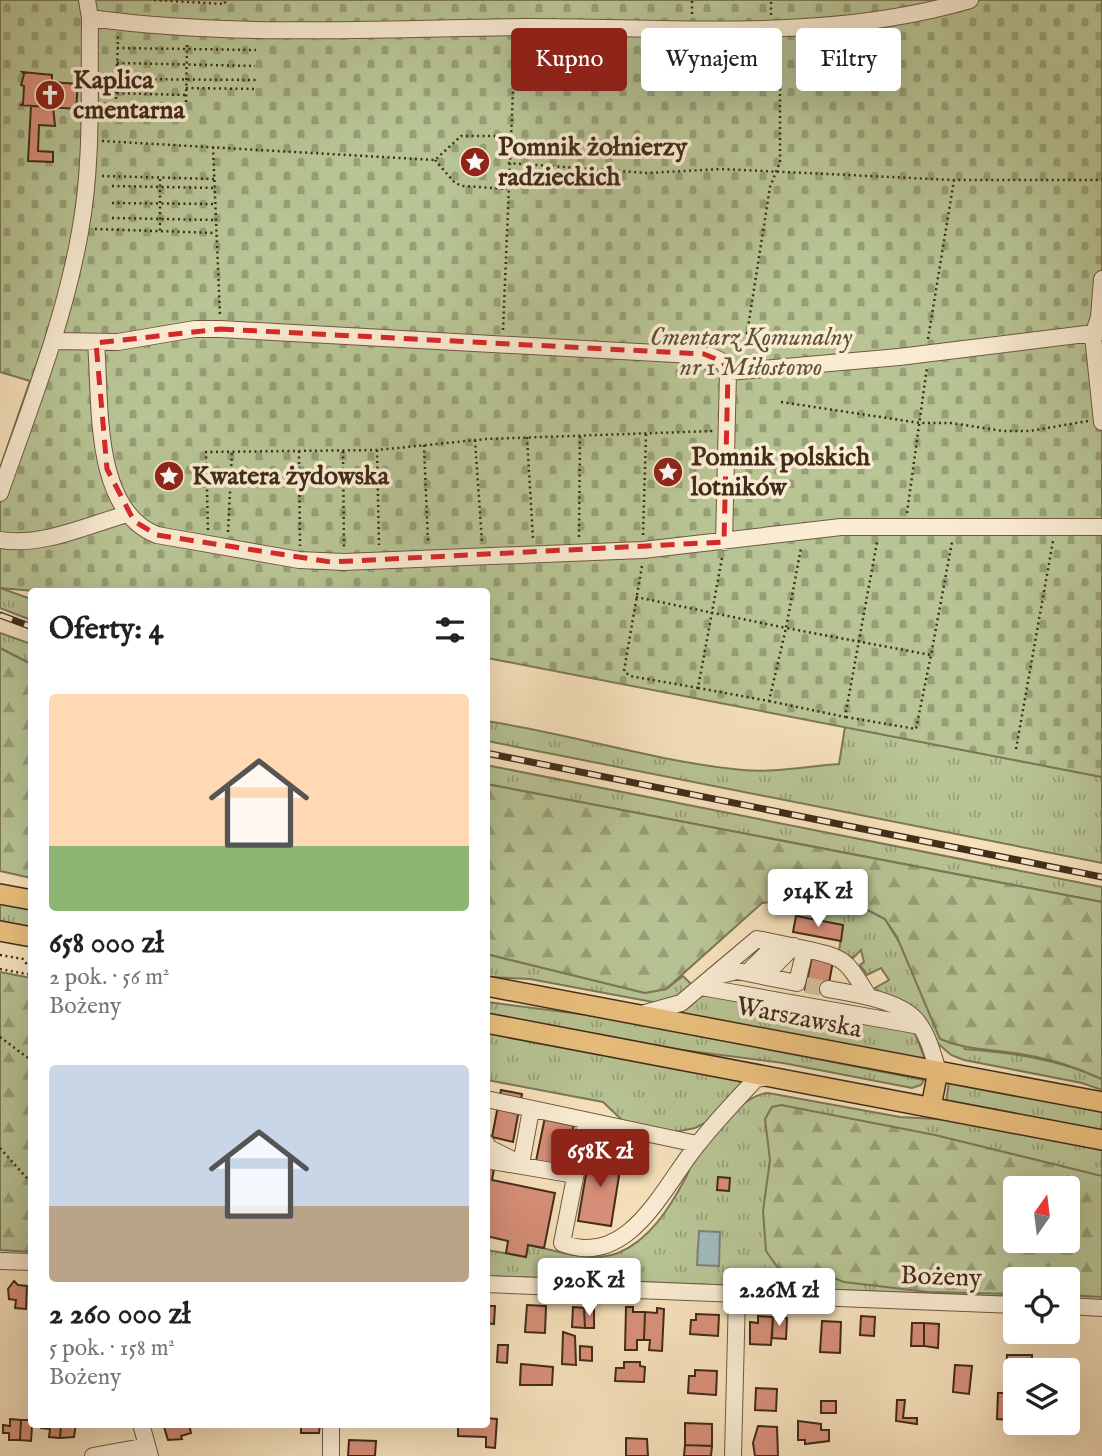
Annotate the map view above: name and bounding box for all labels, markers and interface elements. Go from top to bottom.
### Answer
chip: Kupno [511,28,627,91]
chip: Wynajem [641,28,782,91]
chip: Filtry [796,28,901,91]
place label: Kaplica cmentarna [73,64,185,127]
church icon: Kaplica cmentarna [33,78,67,112]
place label: Pomnik żołnierzy radzieckich [498,131,689,194]
place icon: Pomnik żołnierzy radzieckich [458,145,492,179]
park label: Cmentarz Komunalny nr 1 Miłostowo [650,321,853,384]
place label: Pomnik polskich lotników [690,441,871,504]
place icon: Pomnik polskich lotników [651,455,685,489]
place icon: Kwatera żydowska [152,459,186,493]
place label: Kwatera żydowska [192,460,390,493]
text: Oferty: 4 [49,611,164,649]
icon: filters [431,611,469,649]
icon: home [196,740,322,866]
pin: 914K zł [753,870,883,929]
text: 914K zł [784,877,852,906]
text: 658 000 zł [49,925,164,963]
text: 2 pok. · 56 m² [49,963,169,992]
street label: Warszawska [733,990,865,1046]
text: Bożeny [49,992,121,1021]
icon: home [196,1111,322,1237]
pin: 658K zł [535,1130,665,1189]
text: 658K zł [567,1137,633,1166]
north arrow [1003,1176,1080,1253]
map controls [1003,1176,1080,1435]
pin: 920K zł [524,1258,654,1318]
street label: Bożeny [900,1259,983,1295]
text: 920K zł [554,1266,624,1295]
button: locate [1003,1267,1080,1344]
pin: 2.26M zł [707,1268,851,1328]
text: 2.26M zł [739,1276,819,1305]
text: 2 260 000 zł [49,1296,191,1334]
text: 5 pok. · 158 m² [49,1334,175,1363]
button: layers [1003,1358,1080,1435]
text: Bożeny [49,1363,121,1392]

